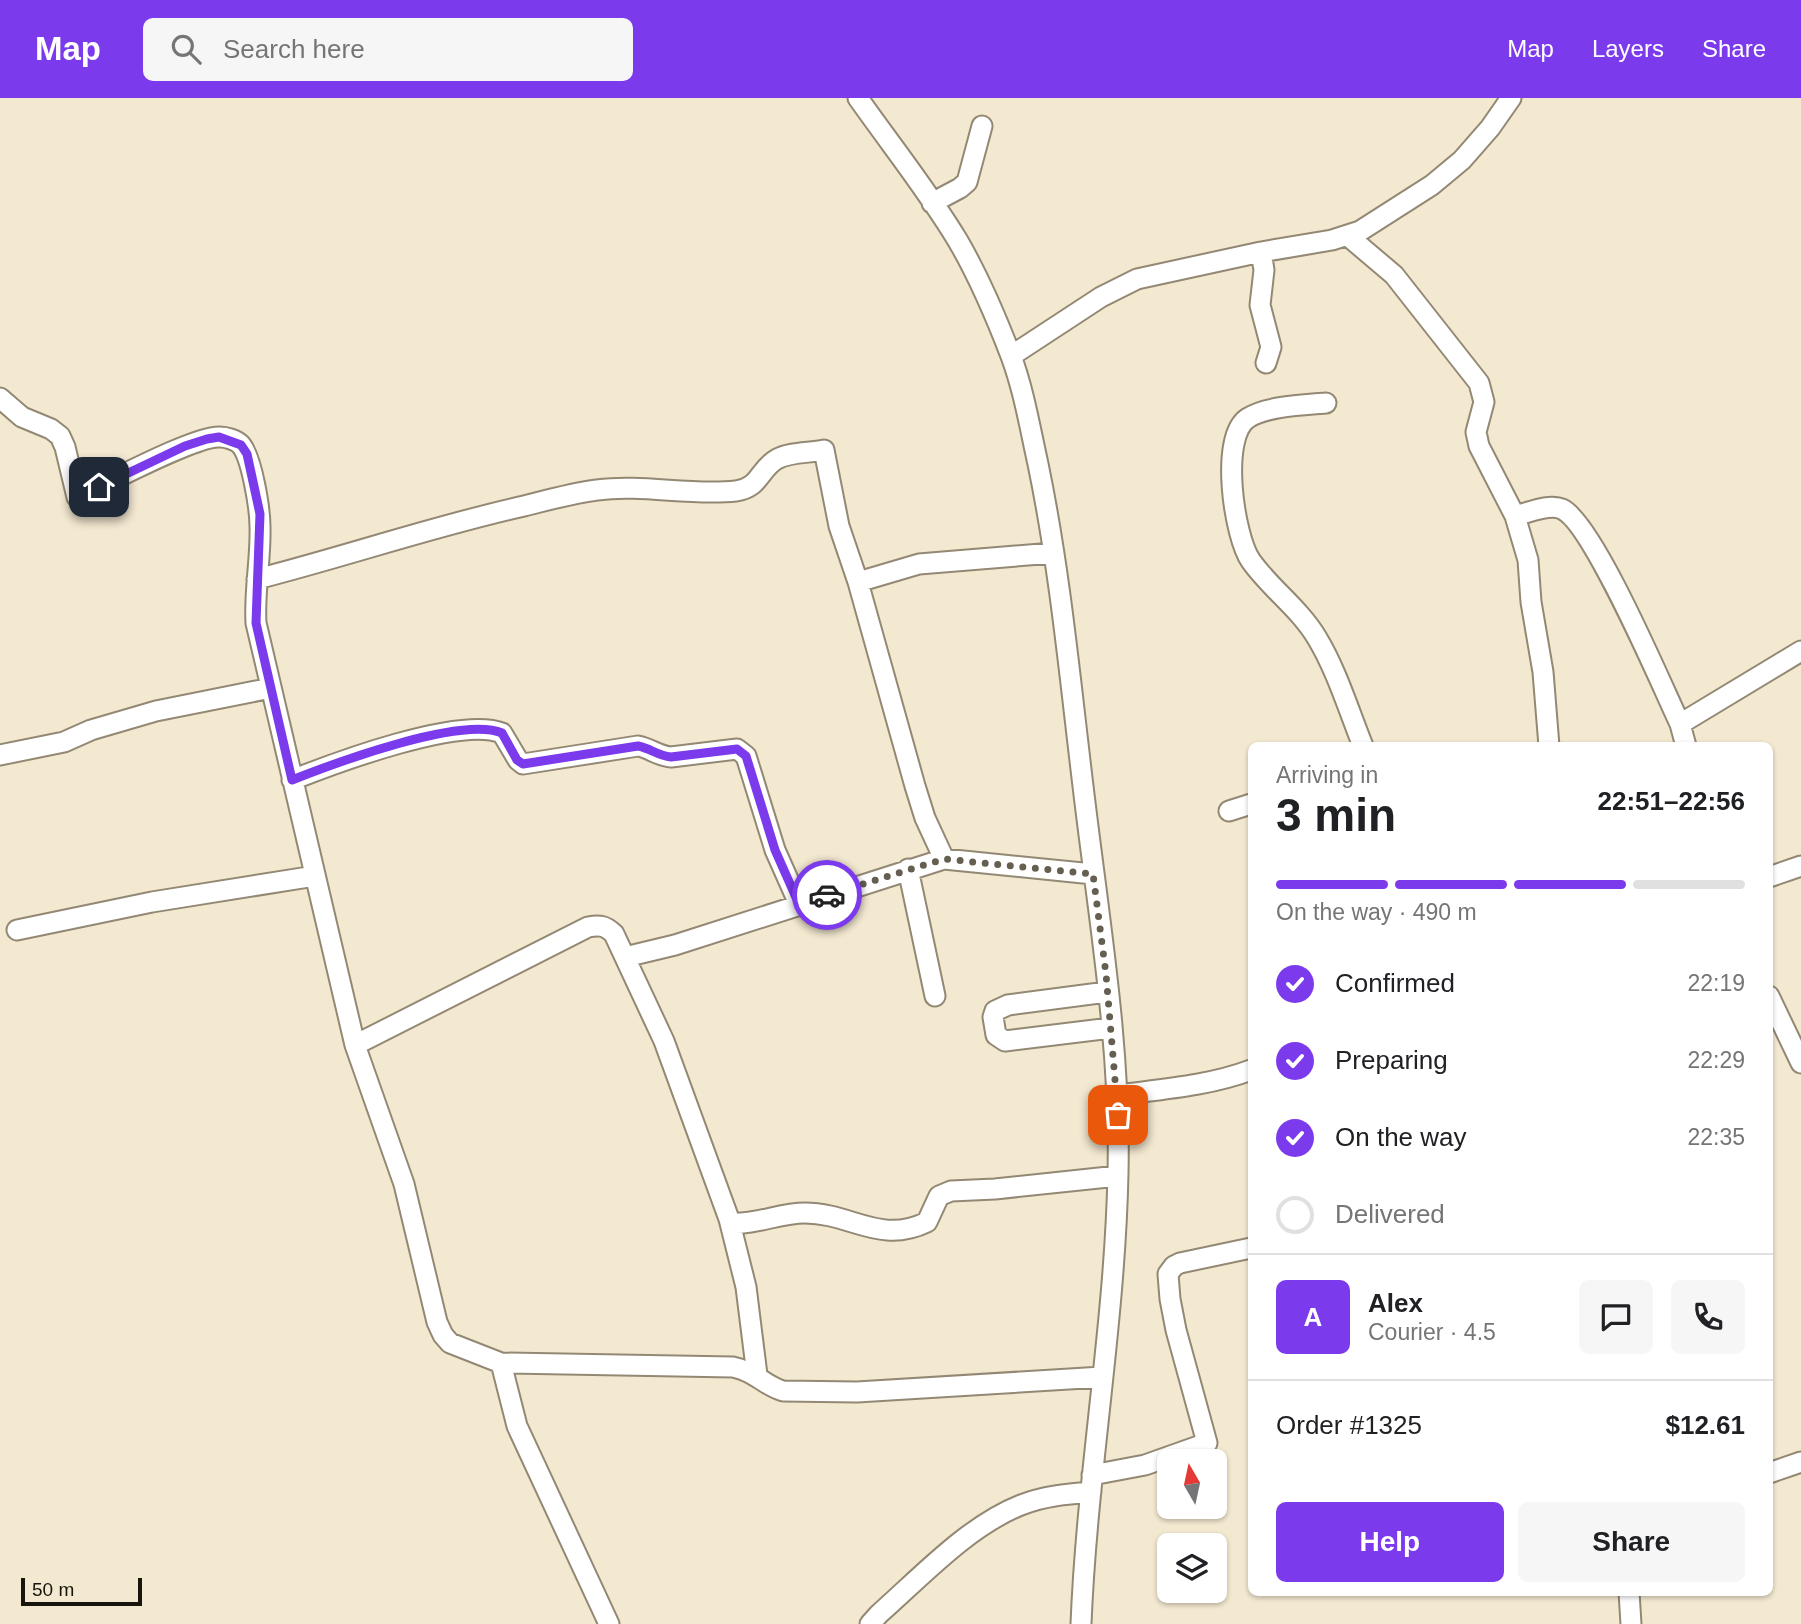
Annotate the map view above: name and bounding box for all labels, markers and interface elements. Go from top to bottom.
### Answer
search box [143,18,633,81]
text: Map [35,30,101,67]
icon: search [167,30,205,68]
text: Search here [223,34,365,64]
text: Map [1507,35,1554,62]
text: Layers [1592,35,1664,62]
text: Share [1702,35,1766,62]
pin [69,457,129,517]
icon: home [80,468,118,506]
text: Arriving in [1276,762,1378,788]
text: 22:51–22:56 [1598,786,1745,816]
text: 3 min [1276,789,1396,841]
courier [792,860,862,930]
icon: car [808,876,846,914]
text: On the way · 490 m [1276,899,1477,925]
icon: check [1276,965,1314,1003]
text: Confirmed [1335,968,1455,998]
text: 22:19 [1687,970,1745,996]
icon: check [1276,1042,1314,1080]
text: Preparing [1335,1045,1448,1075]
text: 22:29 [1687,1047,1745,1073]
pin [1088,1085,1148,1145]
icon: bag [1099,1096,1137,1134]
icon: check [1276,1119,1314,1157]
text: On the way [1335,1122,1467,1152]
text: 22:35 [1687,1124,1745,1150]
text: Delivered [1335,1199,1445,1229]
button: chat [1579,1280,1653,1354]
button: phone [1671,1280,1745,1354]
text: Alex [1368,1288,1423,1318]
text: A [1304,1302,1322,1332]
text: Courier · 4.5 [1368,1319,1496,1345]
text: Order #1325 [1276,1410,1422,1440]
text: $12.61 [1665,1410,1745,1440]
north arrow [1157,1449,1227,1519]
map controls [1157,1449,1227,1603]
button: Help [1276,1502,1504,1582]
button: Share [1518,1502,1745,1582]
button: layers [1157,1533,1227,1603]
scale bar [21,1575,142,1607]
text: 50 m [32,1579,74,1600]

